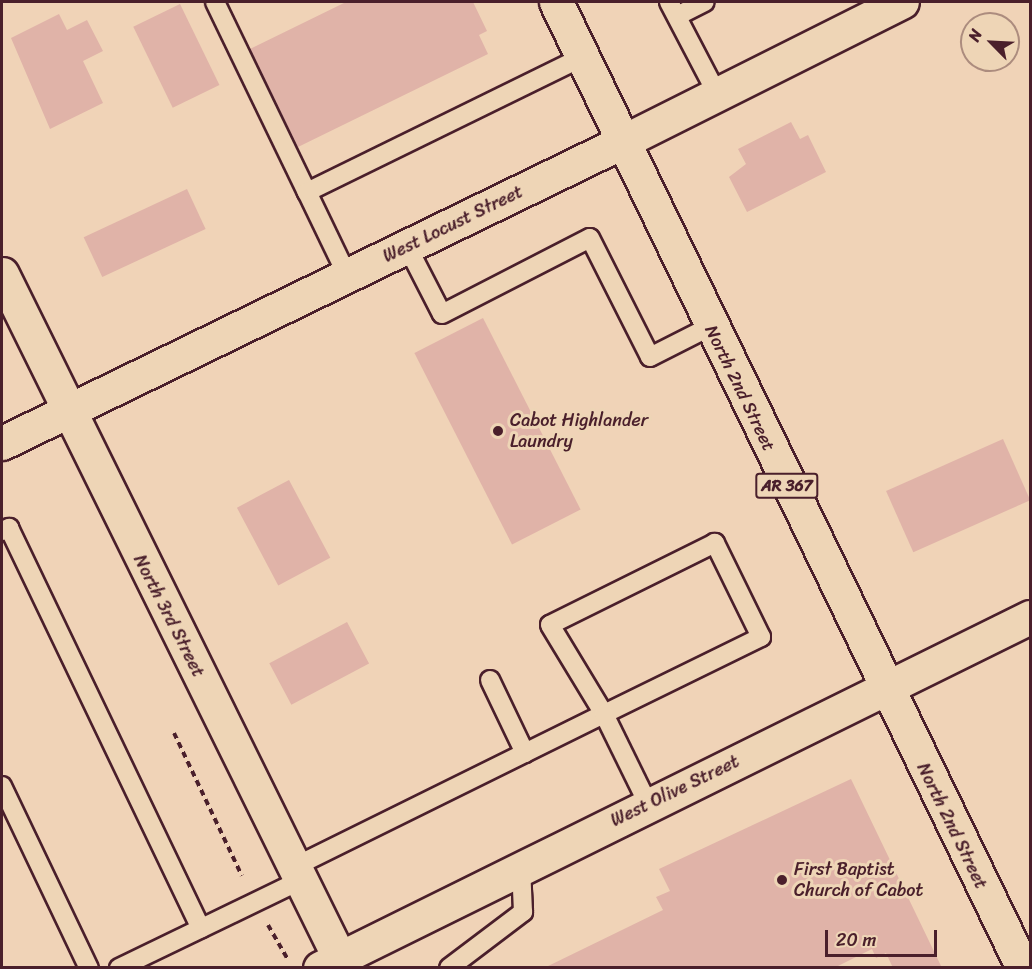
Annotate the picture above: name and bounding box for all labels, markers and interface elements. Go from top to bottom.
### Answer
north arrow [960,12,1020,72]
text: N [959,24,990,46]
street label: West Locust Street [380,181,526,267]
street label: North 2nd Street [700,321,780,455]
place label: Cabot Highlander Laundry [510,410,647,452]
marker: Cabot Highlander Laundry [491,424,505,438]
road number: AR 367 [754,473,820,499]
street label: North 3rd Street [129,551,209,681]
street label: West Olive Street [607,751,743,831]
street label: North 2nd Street [912,759,992,893]
place label: First Baptist Church of Cabot [794,859,924,902]
marker: First Baptist Church of Cabot [775,873,789,887]
scale bar [828,918,940,956]
text: 20 m [836,924,876,956]

